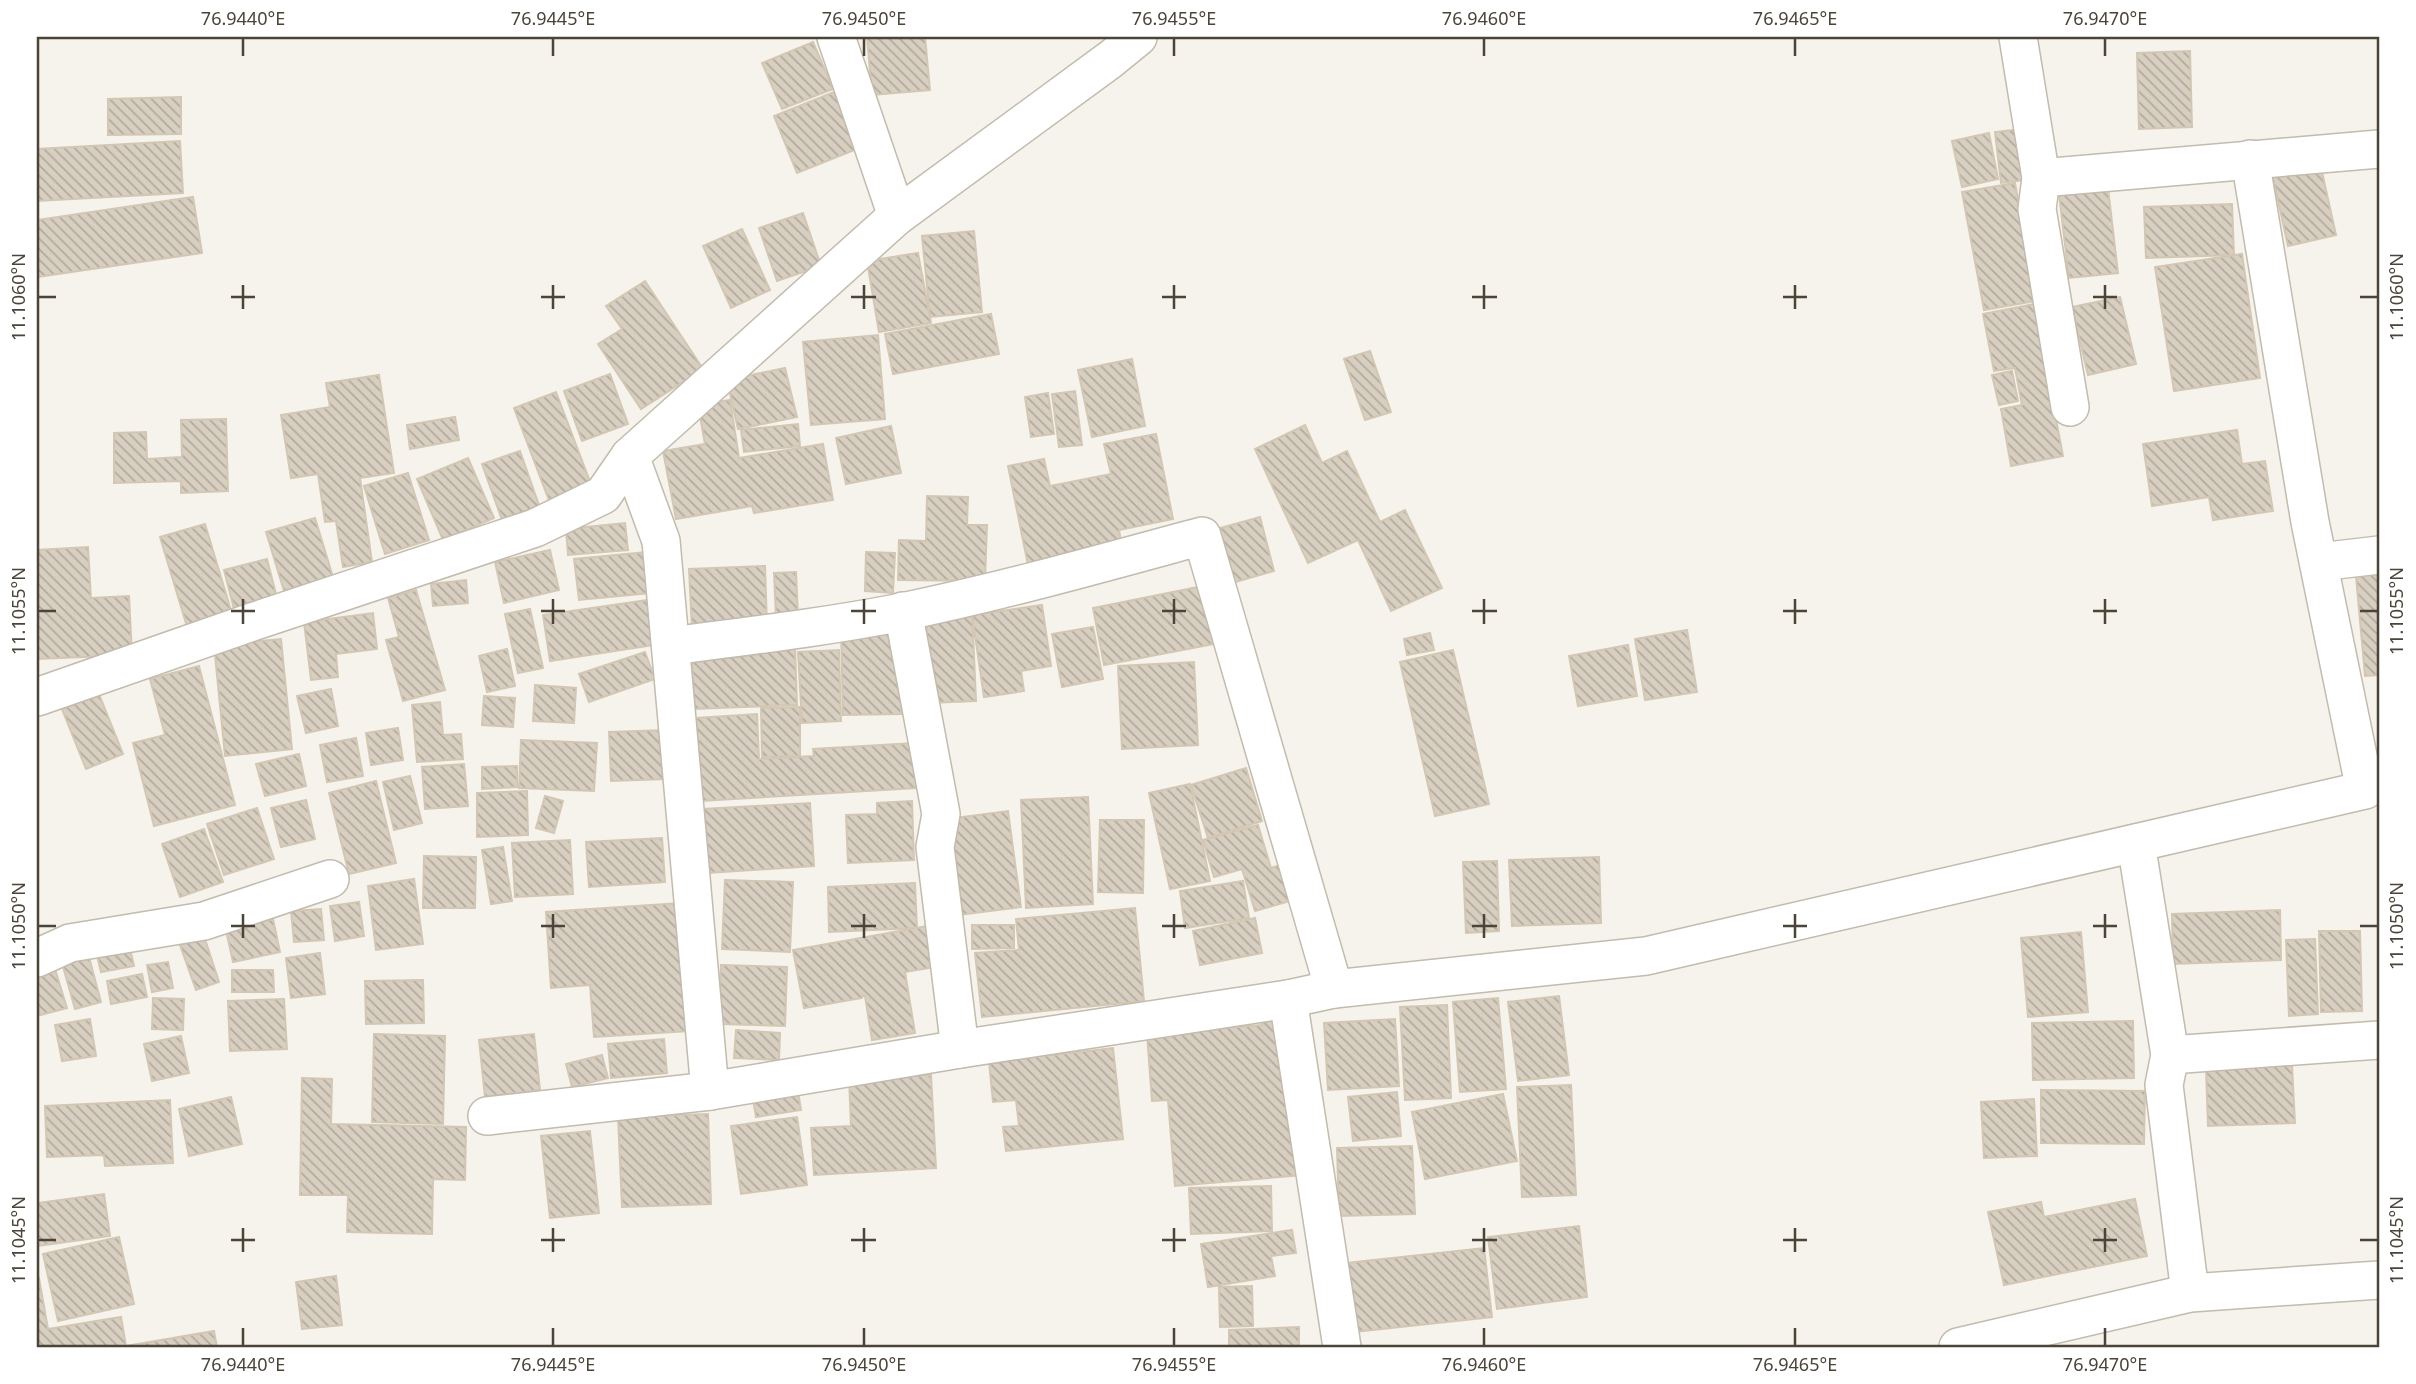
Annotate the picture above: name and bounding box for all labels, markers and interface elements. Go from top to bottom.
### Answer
text: 76.9440°E [201,6,285,30]
text: 76.9445°E [511,6,595,30]
text: 76.9450°E [822,6,906,30]
text: 76.9455°E [1132,6,1216,30]
text: 76.9460°E [1442,6,1526,30]
text: 76.9465°E [1753,6,1837,30]
text: 76.9470°E [2063,6,2147,30]
text: 11.1060°N [6,253,30,341]
text: 11.1060°N [2384,253,2408,341]
text: 11.1055°N [6,567,30,655]
text: 11.1055°N [2384,567,2408,655]
text: 11.1050°N [6,882,30,970]
text: 11.1050°N [2384,882,2408,970]
text: 11.1045°N [6,1196,30,1284]
text: 11.1045°N [2384,1196,2408,1284]
text: 76.9440°E [201,1352,285,1376]
text: 76.9445°E [511,1352,595,1376]
text: 76.9450°E [822,1352,906,1376]
text: 76.9455°E [1132,1352,1216,1376]
text: 76.9460°E [1442,1352,1526,1376]
text: 76.9465°E [1753,1352,1837,1376]
text: 76.9470°E [2063,1352,2147,1376]

